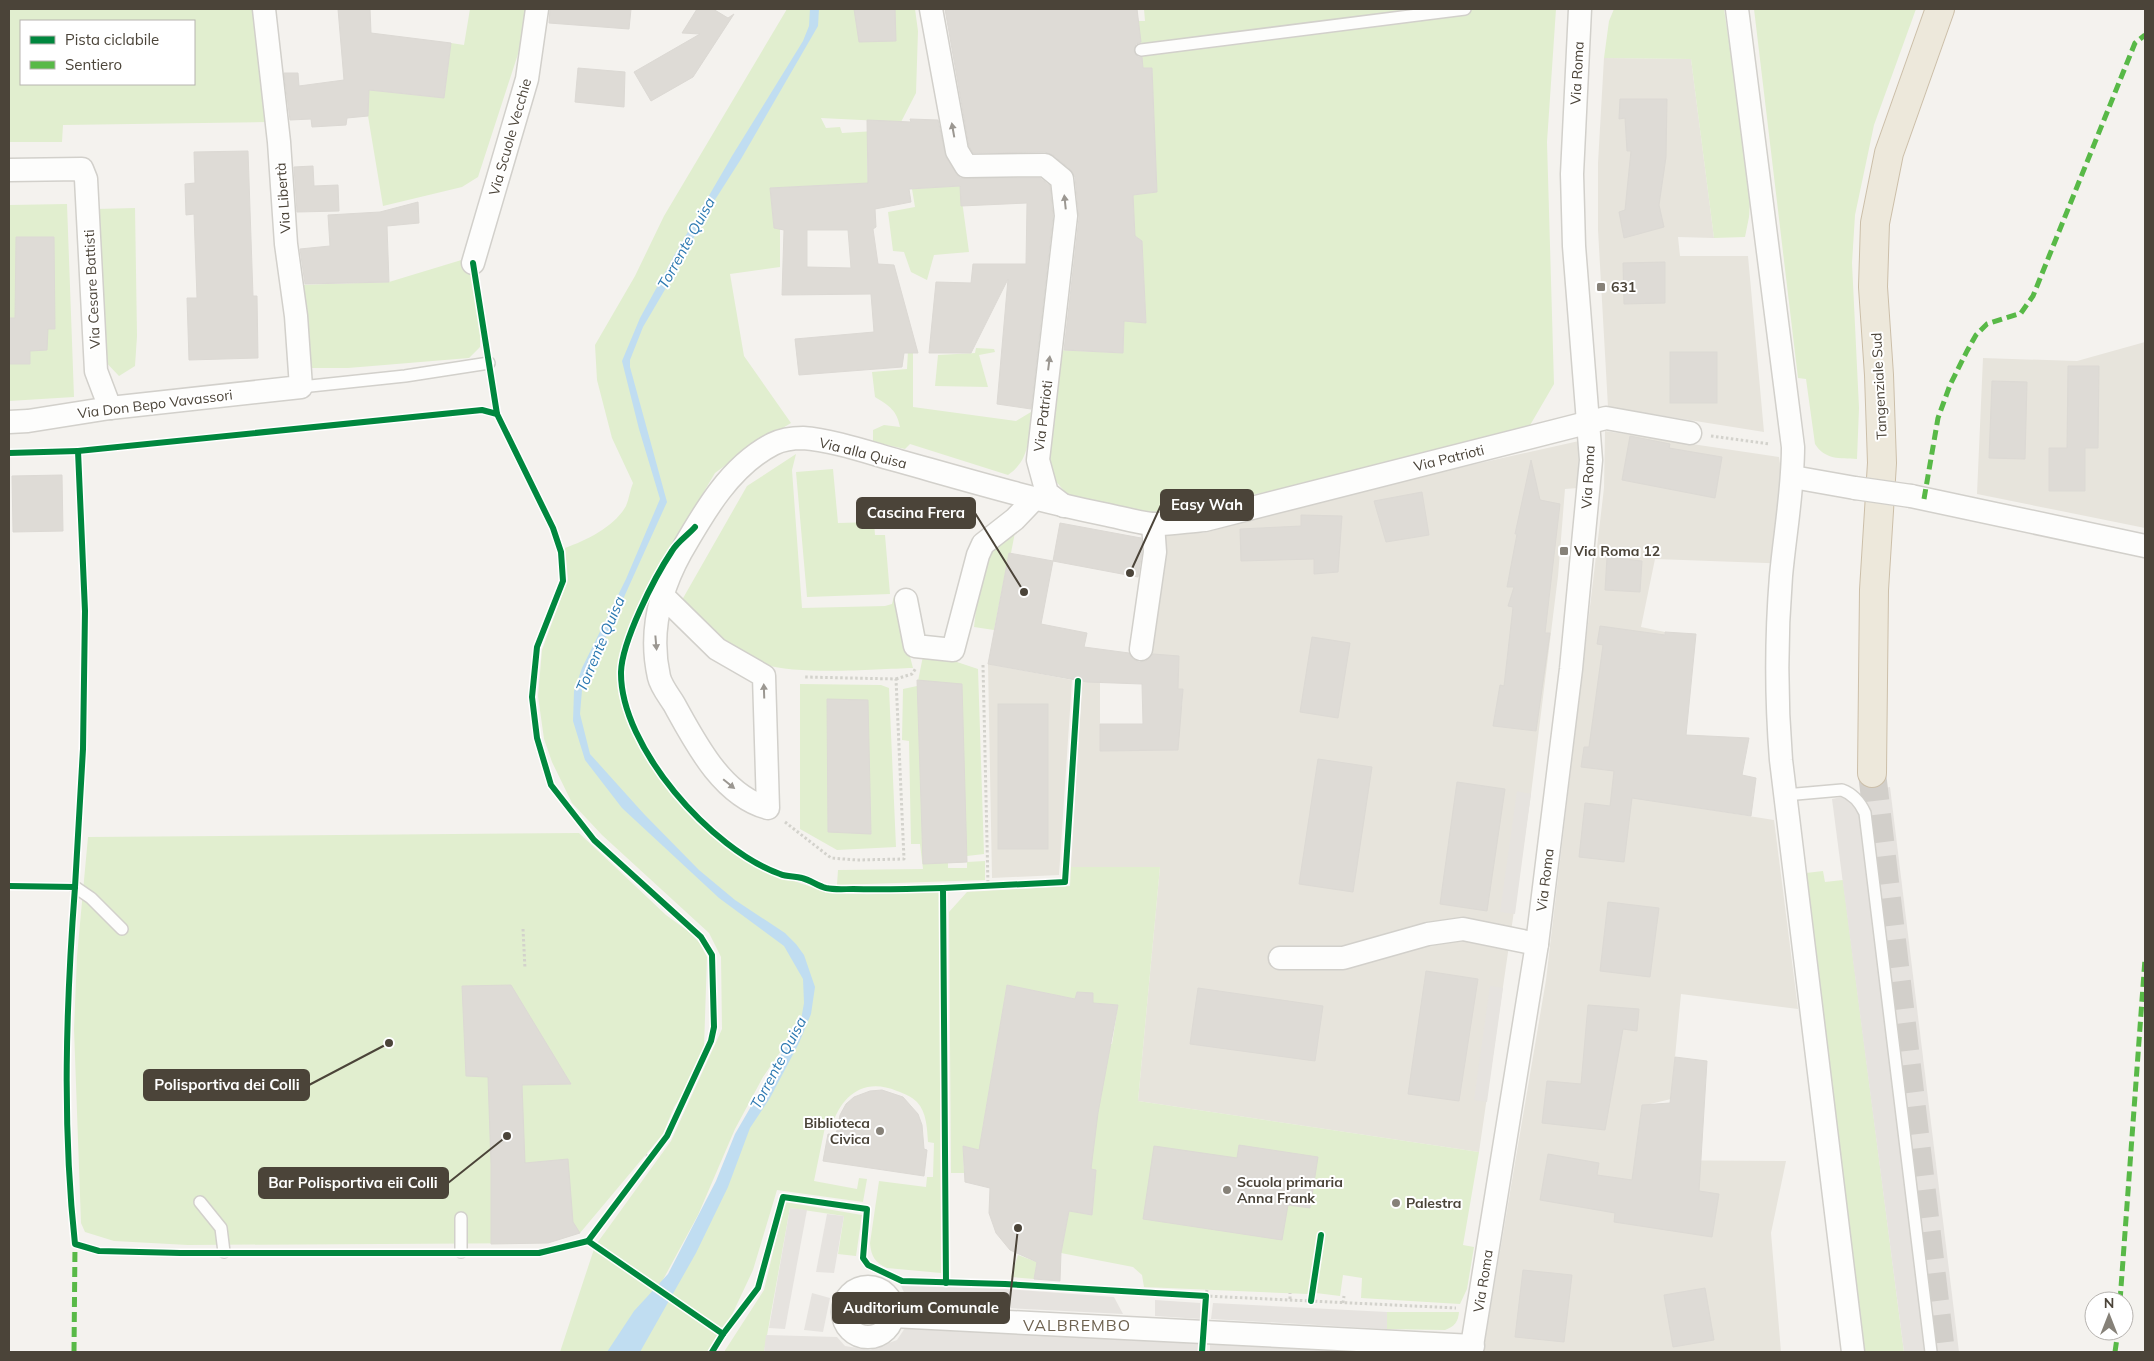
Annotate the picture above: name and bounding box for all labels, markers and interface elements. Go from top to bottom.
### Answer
legend [20,20,195,85]
text: Pista ciclabile [65,30,159,49]
street label: Via Roma [1566,41,1588,105]
text: Sentiero [65,55,122,74]
street label: Via Scuole Vecchie [485,76,535,198]
one-way arrow [949,122,957,138]
street label: Via Libertà [272,162,294,234]
one-way arrow [1061,193,1069,209]
water label: Torrente Quisa [653,194,719,292]
street label: Via Cesare Battisti [80,229,104,349]
place label: 631 [1611,278,1636,296]
marker: 631 [1595,281,1607,293]
street label: Tangenziale Sud [1867,332,1891,440]
one-way arrow [1045,355,1053,371]
street label: Via Patrioti [1030,379,1056,453]
street label: Via Don Bepo Vavassori [77,386,233,422]
street label: Via alla Quisa [817,433,909,473]
street label: Via Patrioti [1412,441,1486,475]
street label: Via Roma [1577,445,1599,509]
callout: Easy Wah [1161,490,1253,520]
text: Easy Wah [1171,495,1243,514]
callout: Cascina Frera [857,498,975,528]
text: Cascina Frera [867,503,965,522]
place label: Via Roma 12 [1573,542,1660,560]
marker: Via Roma 12 [1558,545,1570,557]
water label: Torrente Quisa [571,593,629,695]
one-way arrow [652,636,660,652]
one-way arrow [760,683,768,699]
one-way arrow [722,778,735,789]
street label: Via Roma [1532,847,1558,913]
water label: Torrente Quisa [746,1014,810,1112]
callout: Polisportiva dei Colli [144,1070,309,1100]
text: Polisportiva dei Colli [154,1075,300,1094]
place label: Biblioteca Civica [804,1114,870,1148]
marker: Biblioteca Civica [874,1125,886,1137]
callout: Bar Polisportiva eii Colli [259,1168,448,1198]
text: Bar Polisportiva eii Colli [268,1173,438,1192]
place label: Scuola primaria Anna Frank [1237,1173,1343,1207]
marker: Scuola primaria Anna Frank [1221,1184,1233,1196]
place label: Palestra [1406,1194,1461,1212]
marker: Palestra [1390,1197,1402,1209]
street label: Via Roma [1469,1248,1497,1314]
north arrow [2084,1291,2134,1341]
callout: Auditorium Comunale [833,1293,1009,1323]
text: N [2104,1294,2114,1312]
text: Auditorium Comunale [843,1298,999,1317]
district label: VALBREMBO [1023,1315,1131,1335]

